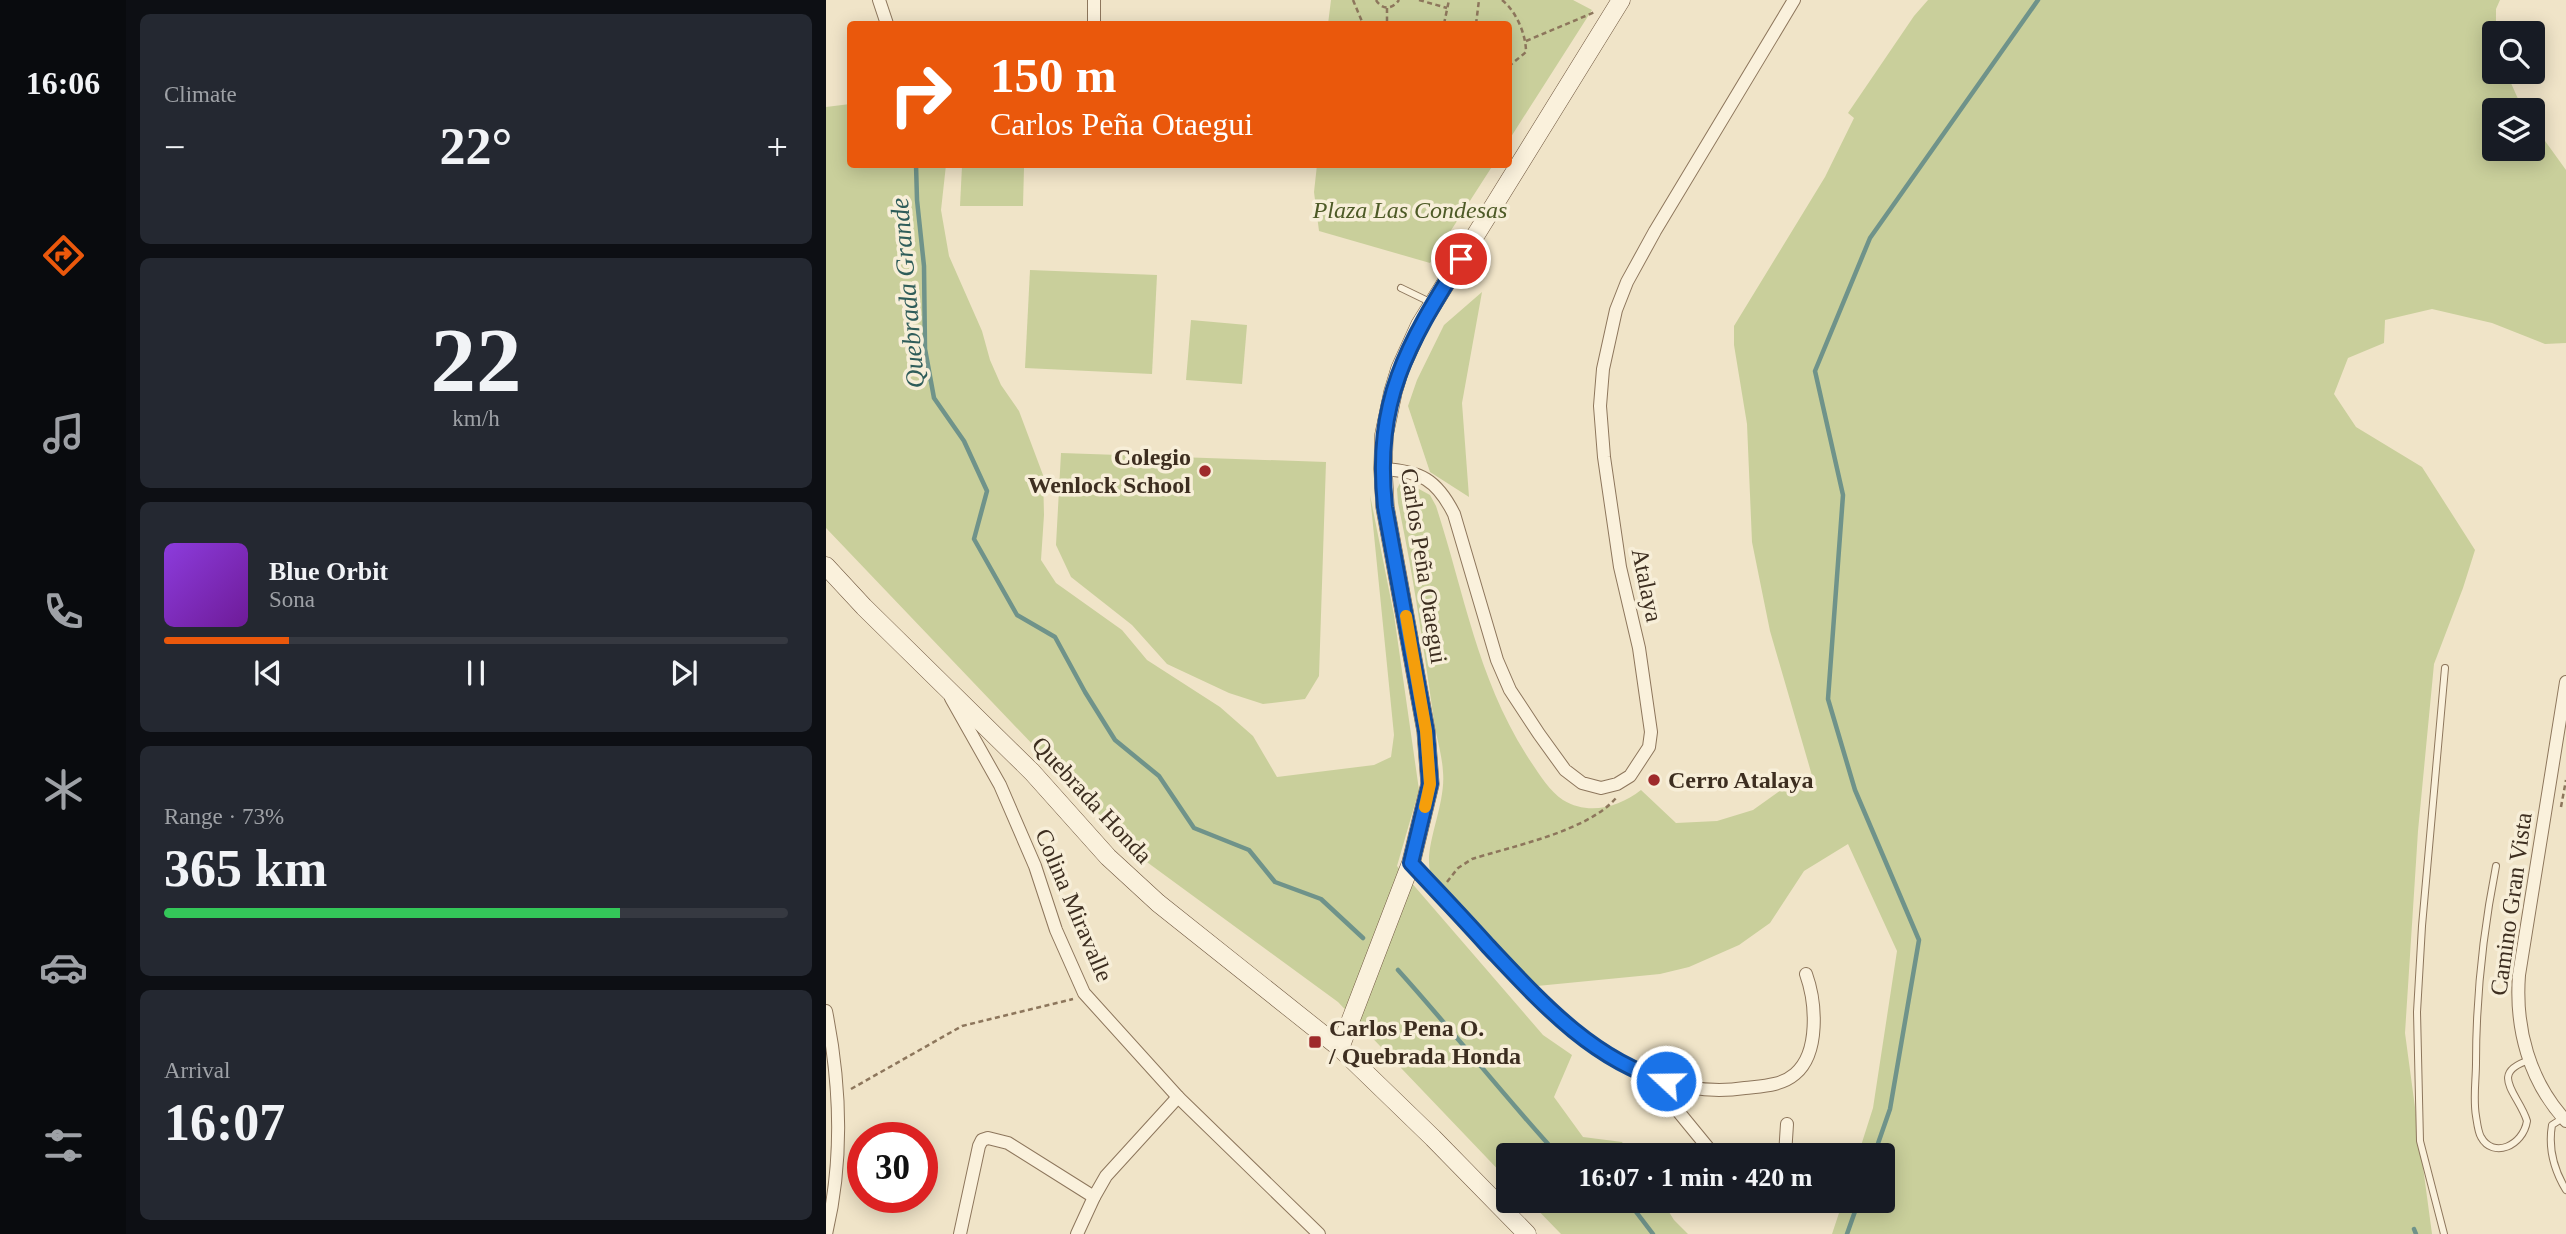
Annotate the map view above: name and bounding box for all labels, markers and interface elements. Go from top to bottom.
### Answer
map controls [2482,21,2545,161]
button: search [2482,21,2545,84]
text: 150 m [990,48,1117,103]
icon: right [875,49,966,140]
text: 16:06 [26,65,100,101]
text: Climate [164,82,237,107]
button: layers [2482,98,2545,161]
text: Carlos Peña Otaegui [990,106,1253,142]
text: 22° [440,118,512,175]
text: − [164,126,185,168]
text: + [767,126,788,168]
water label: Quebrada Grande [885,196,930,390]
park label: Plaza Las Condesas [1312,197,1507,223]
pin [1431,229,1491,289]
icon: directions [39,231,88,280]
icon: arrive [1442,240,1480,278]
text: 22 [431,310,522,411]
text: km/h [452,406,500,431]
icon: music [39,409,88,458]
place label: Colegio Wenlock School [1028,444,1191,498]
marker: Colegio Wenlock School [1197,463,1213,479]
street label: Carlos Peña Otaegui [1396,467,1452,666]
street label: Atalaya [1627,546,1668,625]
text: Blue Orbit [269,557,388,586]
icon: phone [39,587,88,636]
text: Sona [269,587,315,612]
icon: previous [249,654,287,692]
icon: pause [457,654,495,692]
icon: next [665,654,703,692]
street label: Quebrada Honda [1027,731,1157,869]
icon: climate [39,765,88,814]
place label: Cerro Atalaya [1668,767,1814,793]
marker: Cerro Atalaya [1646,772,1662,788]
text: Range · 73% [164,804,284,829]
street label: Camino Gran Vista [2485,810,2537,997]
street label: Colina Miravalle [1030,825,1118,985]
text: 365 km [164,840,327,897]
icon: car [39,943,88,992]
place label: Carlos Pena O. / Quebrada Honda [1328,1015,1521,1069]
marker: Carlos Pena O. / Quebrada Honda [1307,1034,1323,1050]
position arrow [1629,1044,1703,1118]
text: Arrival [164,1058,230,1083]
text: 16:07 [164,1094,285,1151]
icon: filters [39,1121,88,1170]
speed limit sign: 30 [847,1122,938,1213]
text: 16:07 · 1 min · 420 m [1579,1163,1813,1192]

